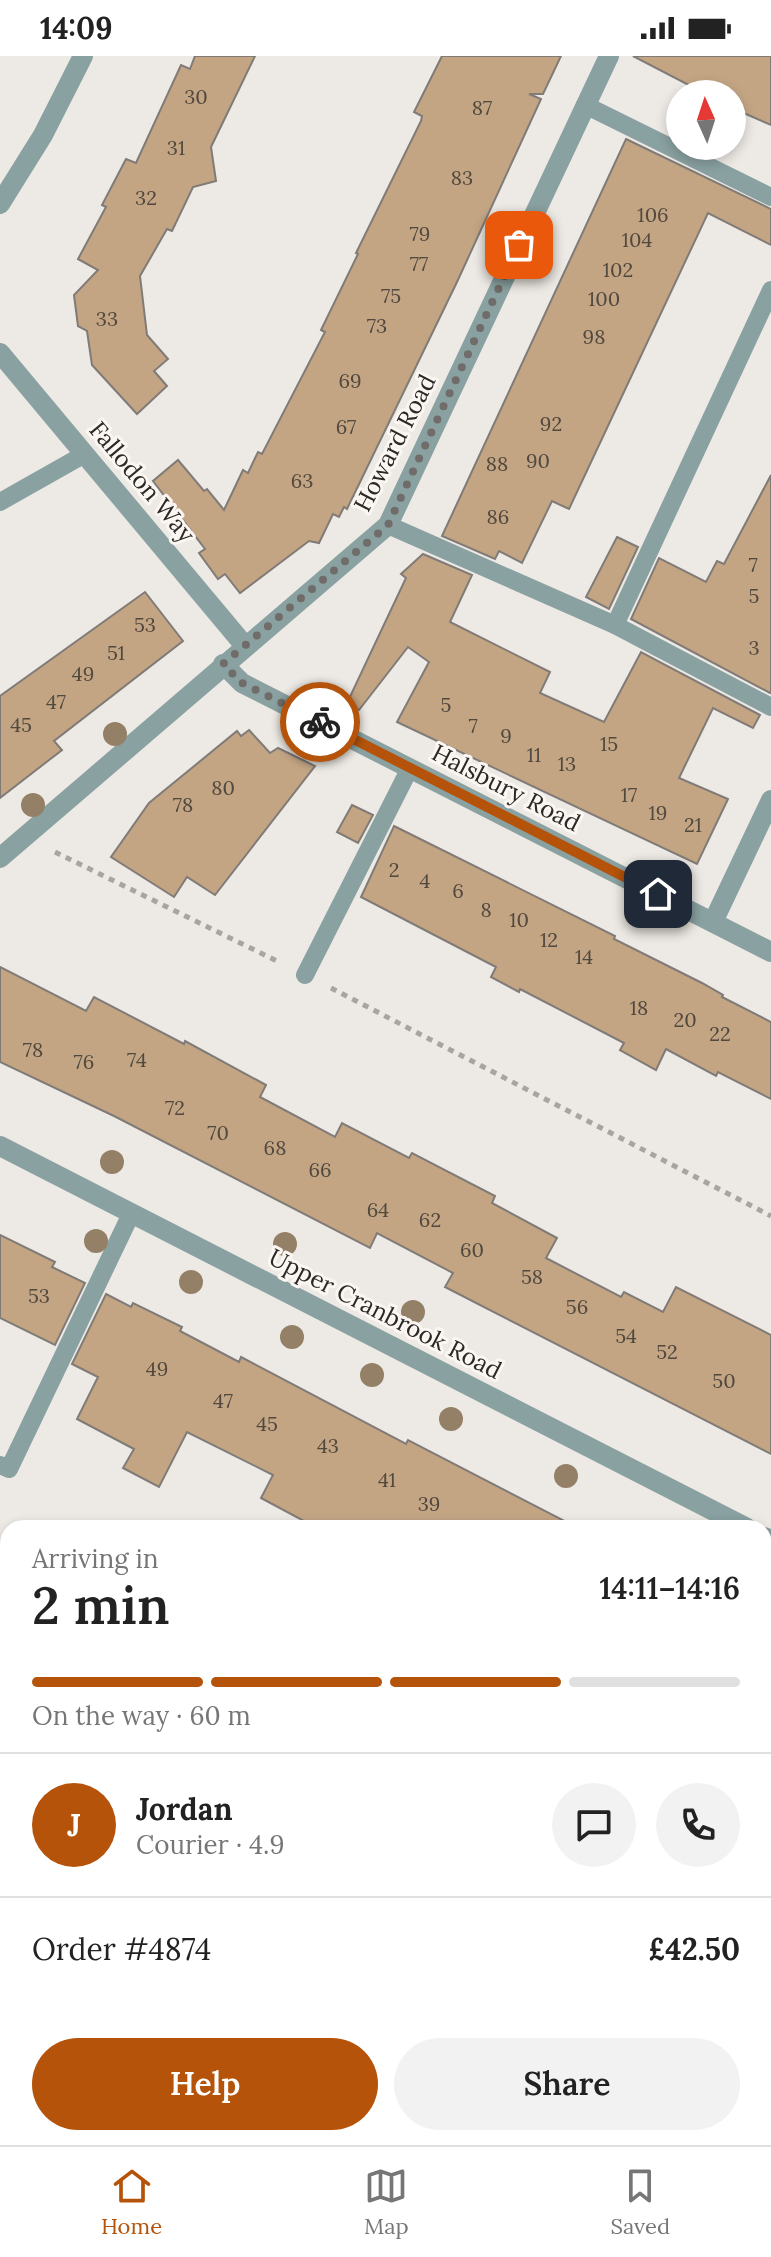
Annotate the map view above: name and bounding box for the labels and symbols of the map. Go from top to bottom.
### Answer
north arrow [666,80,746,160]
house number: 30 [184,84,208,109]
house number: 87 [472,95,492,120]
house number: 31 [167,135,185,160]
house number: 83 [451,165,473,190]
house number: 32 [135,185,157,210]
house number: 106 [637,202,669,227]
pin [485,211,553,279]
house number: 79 [410,221,430,246]
house number: 104 [622,227,652,252]
house number: 77 [410,251,428,276]
house number: 102 [603,257,633,282]
house number: 75 [381,283,401,308]
house number: 100 [588,286,620,311]
house number: 33 [96,306,118,331]
house number: 73 [367,313,387,338]
house number: 98 [583,324,605,349]
house number: 69 [338,368,362,393]
street label: Howard Road [347,369,442,517]
house number: 92 [540,411,562,436]
house number: 67 [336,414,356,439]
street label: Fallodon Way [83,415,202,549]
house number: 90 [526,448,550,473]
house number: 88 [486,451,508,476]
house number: 63 [291,468,313,493]
house number: 86 [487,504,509,529]
house number: 7 [748,552,758,577]
house number: 5 [749,583,759,608]
house number: 53 [134,612,156,637]
house number: 3 [748,635,760,660]
house number: 51 [107,640,125,665]
house number: 49 [72,661,94,686]
courier [280,682,360,762]
house number: 47 [46,689,66,714]
house number: 5 [441,692,451,717]
house number: 45 [10,712,32,737]
house number: 7 [468,713,478,738]
house number: 9 [500,723,512,748]
house number: 15 [600,731,618,756]
street label: Halsbury Road [427,737,586,838]
house number: 11 [527,742,541,767]
house number: 13 [558,751,576,776]
house number: 80 [211,775,235,800]
house number: 17 [621,782,637,807]
house number: 78 [173,792,193,817]
house number: 19 [649,800,667,825]
house number: 21 [684,812,702,837]
house number: 2 [389,857,399,882]
pin [624,860,692,928]
house number: 4 [420,868,431,893]
house number: 6 [452,878,464,903]
house number: 8 [480,897,492,922]
house number: 10 [509,907,529,932]
house number: 12 [540,927,558,952]
house number: 14 [575,944,593,969]
house number: 18 [630,995,648,1020]
house number: 20 [673,1007,697,1032]
house number: 22 [709,1021,731,1046]
house number: 78 [23,1037,43,1062]
house number: 74 [127,1047,147,1072]
house number: 76 [74,1049,94,1074]
house number: 72 [165,1095,185,1120]
house number: 70 [207,1120,229,1145]
house number: 68 [264,1135,286,1160]
house number: 66 [308,1157,332,1182]
house number: 64 [367,1197,389,1222]
house number: 62 [419,1207,441,1232]
house number: 60 [460,1237,484,1262]
street label: Upper Cranbrook Road [263,1241,507,1386]
house number: 58 [521,1264,543,1289]
house number: 53 [28,1283,50,1308]
house number: 56 [566,1294,588,1319]
house number: 54 [615,1323,637,1348]
house number: 52 [656,1339,678,1364]
house number: 49 [146,1356,168,1381]
house number: 50 [712,1368,736,1393]
house number: 47 [213,1388,233,1413]
house number: 45 [256,1411,278,1436]
house number: 43 [317,1433,339,1458]
house number: 41 [378,1467,396,1492]
house number: 39 [418,1491,440,1516]

